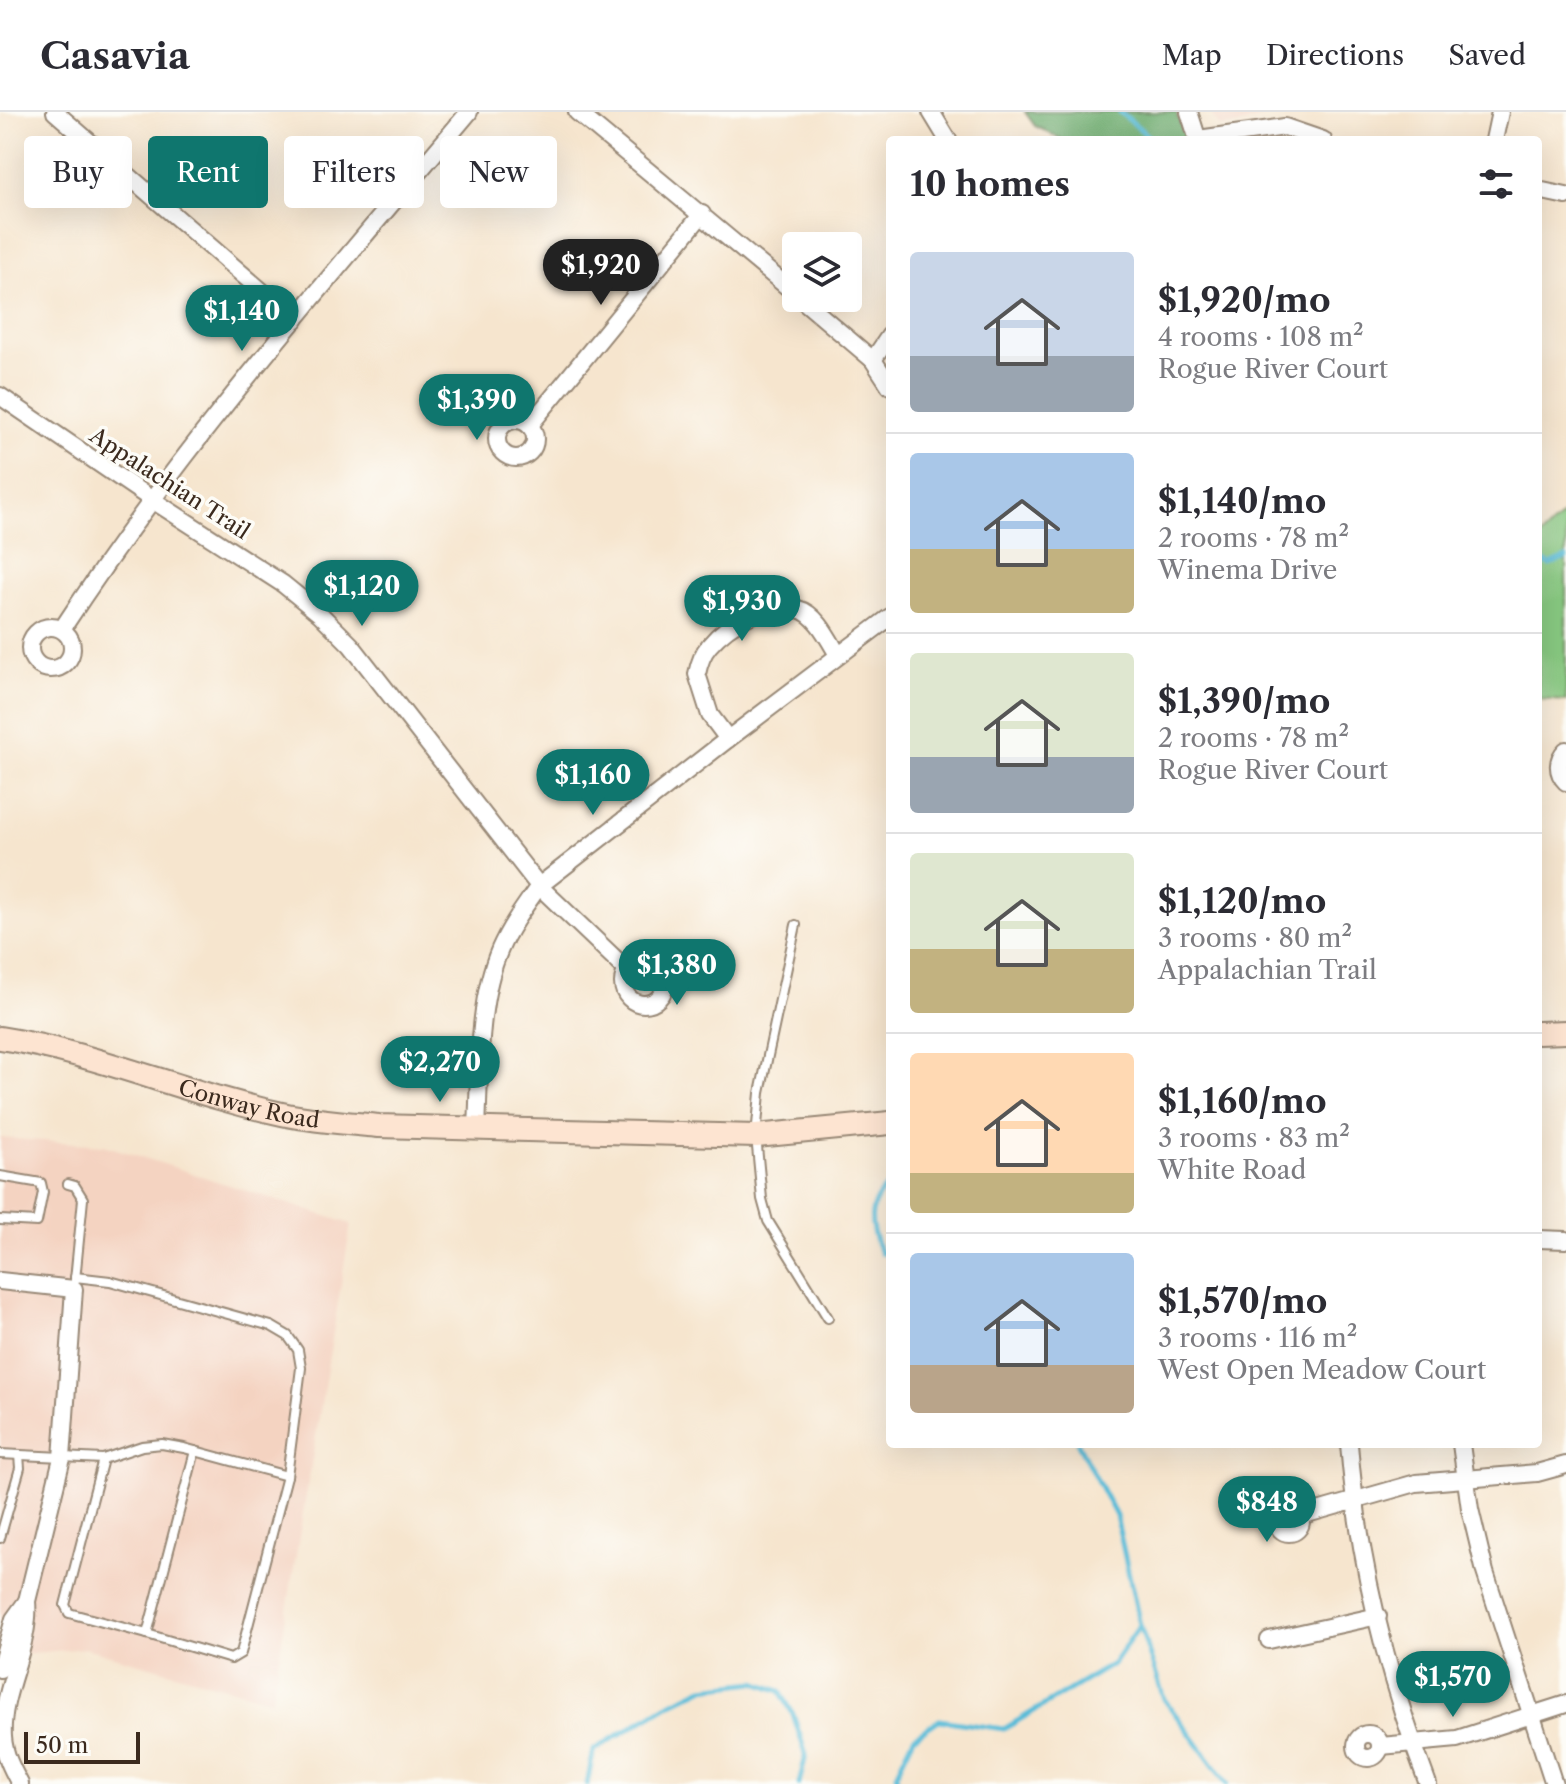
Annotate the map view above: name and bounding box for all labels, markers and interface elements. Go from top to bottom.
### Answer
text: Casavia [40,32,190,79]
text: Map [1162,38,1222,72]
text: Directions [1266,38,1404,72]
text: Saved [1448,38,1526,72]
chip: Buy [24,136,132,208]
chip: Rent [148,136,268,208]
chip: Filters [284,136,424,208]
chip: New [440,136,557,208]
icon: filters [1474,162,1518,206]
text: 10 homes [910,163,1070,205]
map controls [782,232,862,312]
button: layers [782,232,862,312]
pin: $1,920 [536,239,666,307]
text: $1,920 [561,249,641,281]
text: $1,920/mo [1158,279,1331,321]
icon: home [974,284,1070,380]
pin: $1,140 [177,285,307,353]
text: $1,140 [203,295,281,327]
text: 4 rooms · 108 m² [1158,321,1364,353]
text: Rogue River Court [1158,353,1388,385]
pin: $1,390 [412,374,542,442]
text: $1,390 [437,384,517,416]
street label: Appalachian Trail [84,421,255,545]
text: $1,140/mo [1158,480,1326,522]
icon: home [974,485,1070,581]
text: 2 rooms · 78 m² [1158,522,1349,554]
text: Winema Drive [1158,554,1337,586]
pin: $1,120 [297,560,427,628]
text: $1,120 [324,570,401,602]
pin: $1,930 [677,575,807,643]
text: $1,930 [702,585,782,617]
text: $1,390/mo [1158,680,1330,722]
icon: home [974,685,1070,781]
text: 2 rooms · 78 m² [1158,722,1349,754]
pin: $1,160 [528,749,658,817]
text: Rogue River Court [1158,754,1388,786]
text: $1,160 [554,759,632,791]
text: $1,120/mo [1158,880,1326,922]
icon: home [974,885,1070,981]
text: 3 rooms · 80 m² [1158,922,1352,954]
pin: $1,380 [612,939,742,1007]
text: $1,380 [637,949,717,981]
text: Appalachian Trail [1158,954,1377,986]
pin: $2,270 [375,1036,505,1104]
text: $2,270 [399,1046,481,1078]
street label: Conway Road [175,1074,321,1134]
text: $1,160/mo [1158,1080,1327,1122]
icon: home [974,1085,1070,1181]
text: 3 rooms · 83 m² [1158,1122,1350,1154]
text: White Road [1158,1154,1306,1186]
text: $1,570/mo [1158,1280,1327,1322]
icon: home [974,1285,1070,1381]
text: 3 rooms · 116 m² [1158,1322,1357,1354]
text: West Open Meadow Court [1158,1354,1486,1386]
pin: $848 [1220,1476,1314,1544]
text: $848 [1236,1486,1298,1518]
pin: $1,570 [1388,1651,1518,1719]
text: $1,570 [1414,1661,1492,1693]
scale bar [24,1728,140,1764]
text: 50 m [36,1732,88,1759]

